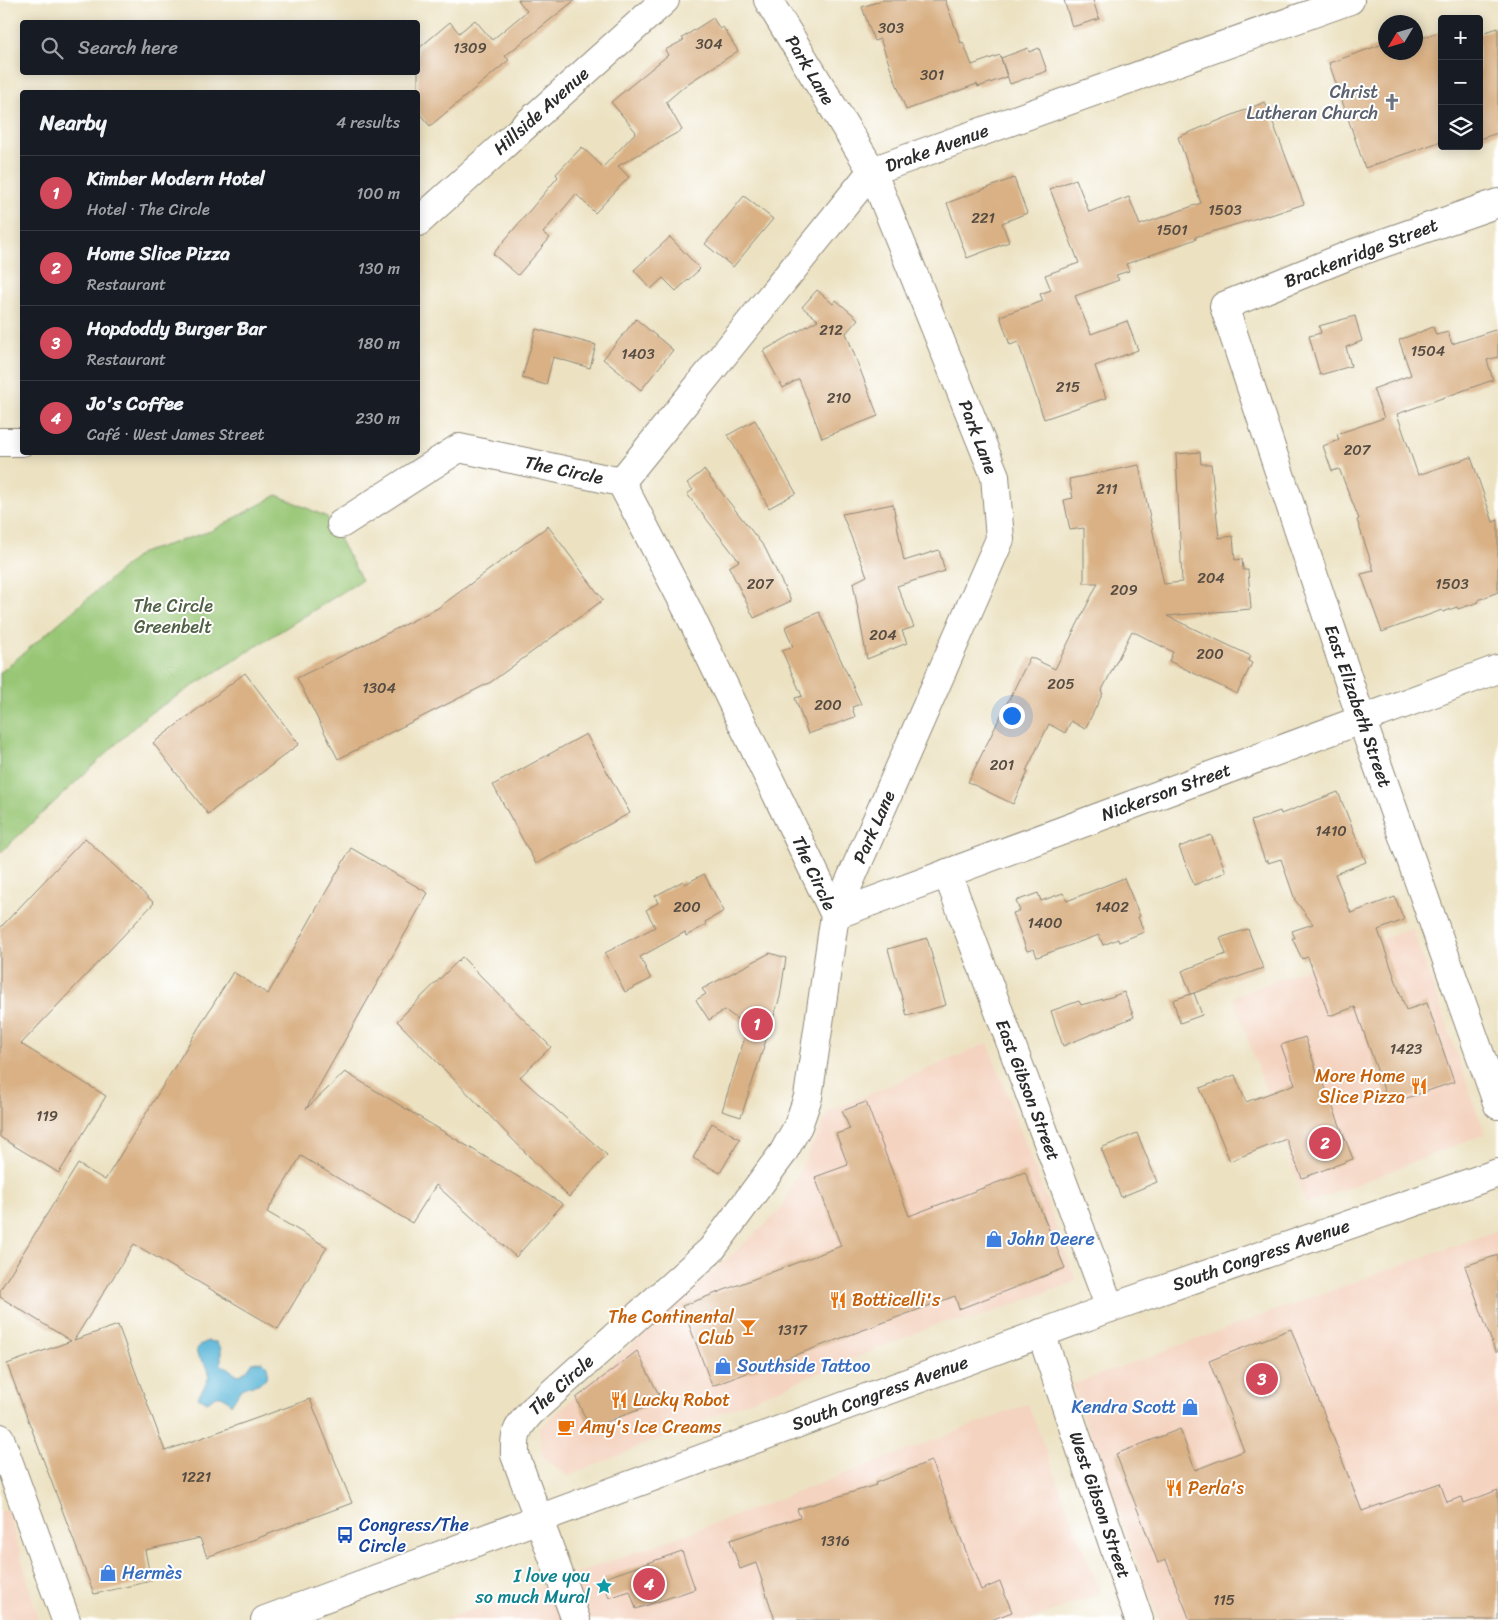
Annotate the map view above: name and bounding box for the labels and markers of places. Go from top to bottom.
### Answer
place label: Christ Lutheran Church [1247,76,1378,129]
church icon: Christ Lutheran Church [1382,92,1402,112]
pin: 1 [741,1005,773,1043]
place label: More Home Slice Pizza [1315,1060,1405,1113]
restaurant icon: More Home Slice Pizza [1409,1076,1429,1096]
pin: 2 [1309,1124,1341,1162]
place label: John Deere [1007,1223,1095,1255]
shop icon: John Deere [984,1229,1004,1249]
place label: Botticelli's [852,1284,941,1316]
restaurant icon: Botticelli's [828,1290,848,1310]
place label: The Continental Club [608,1301,735,1354]
bar icon: The Continental Club [738,1317,758,1337]
place label: Southside Tattoo [737,1350,871,1382]
shop icon: Southside Tattoo [713,1356,733,1376]
pin: 3 [1246,1360,1278,1398]
place label: Lucky Robot [633,1384,730,1416]
restaurant icon: Lucky Robot [609,1390,629,1410]
place label: Kendra Scott [1071,1391,1176,1423]
shop icon: Kendra Scott [1180,1397,1200,1417]
place label: Amy's Ice Creams [579,1411,722,1443]
cafe icon: Amy's Ice Creams [556,1417,576,1437]
place label: Perla's [1188,1472,1244,1504]
restaurant icon: Perla's [1164,1478,1184,1498]
place label: Congress/The Circle [359,1509,469,1562]
bus stop icon: Congress/The Circle [335,1525,355,1545]
place label: Hermès [122,1557,182,1589]
place label: I love you so much Mural [474,1560,591,1613]
shop icon: Hermès [98,1563,118,1583]
pin: 4 [633,1565,665,1603]
place icon: I love you so much Mural [594,1576,614,1596]

